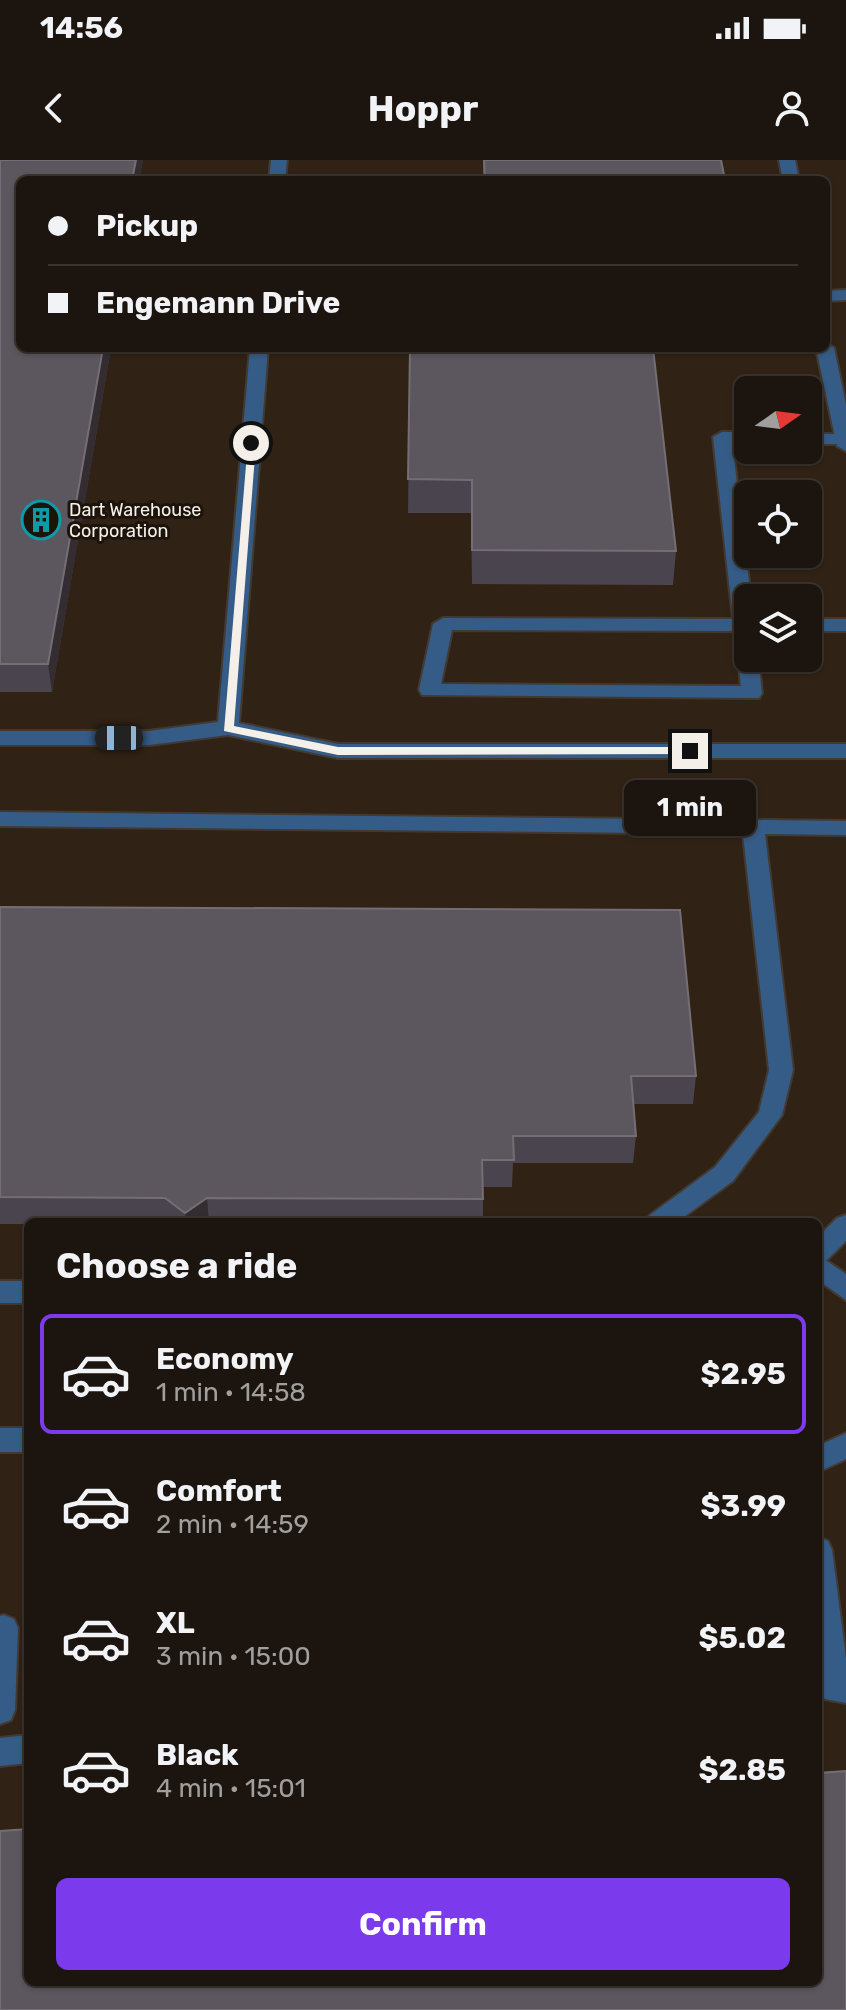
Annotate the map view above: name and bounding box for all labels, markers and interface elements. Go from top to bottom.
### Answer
text: 14:56 [40,10,123,46]
icon: back [32,86,76,130]
icon: person [770,86,814,130]
text: Hoppr [368,87,478,130]
text: Pickup [96,208,198,244]
text: Engemann Drive [96,285,340,321]
north arrow [734,376,822,464]
map controls [734,376,822,672]
route start [233,425,269,461]
button: locate [734,480,822,568]
building icon: Dart Warehouse Corporation [20,499,62,541]
place label: Dart Warehouse Corporation [69,499,201,542]
button: layers [734,584,822,672]
car [95,726,143,750]
route end [672,733,708,769]
callout: 1 min [624,779,756,835]
text: 1 min [657,792,723,823]
text: Choose a ride [56,1244,297,1287]
icon: car [60,1338,132,1410]
text: Economy [156,1341,294,1377]
text: $2.95 [701,1356,786,1392]
text: 1 min · 14:58 [156,1377,306,1408]
icon: car [60,1470,132,1542]
text: Comfort [156,1473,282,1509]
text: $3.99 [700,1488,786,1524]
text: 2 min · 14:59 [156,1509,309,1540]
icon: car [60,1602,132,1674]
text: XL [156,1605,195,1641]
text: $5.02 [698,1620,786,1656]
text: 3 min · 15:00 [156,1641,311,1672]
icon: car [60,1734,132,1806]
text: Black [156,1737,239,1773]
text: $2.85 [698,1752,786,1788]
text: 4 min · 15:01 [156,1773,306,1804]
button: Confirm [56,1878,790,1970]

